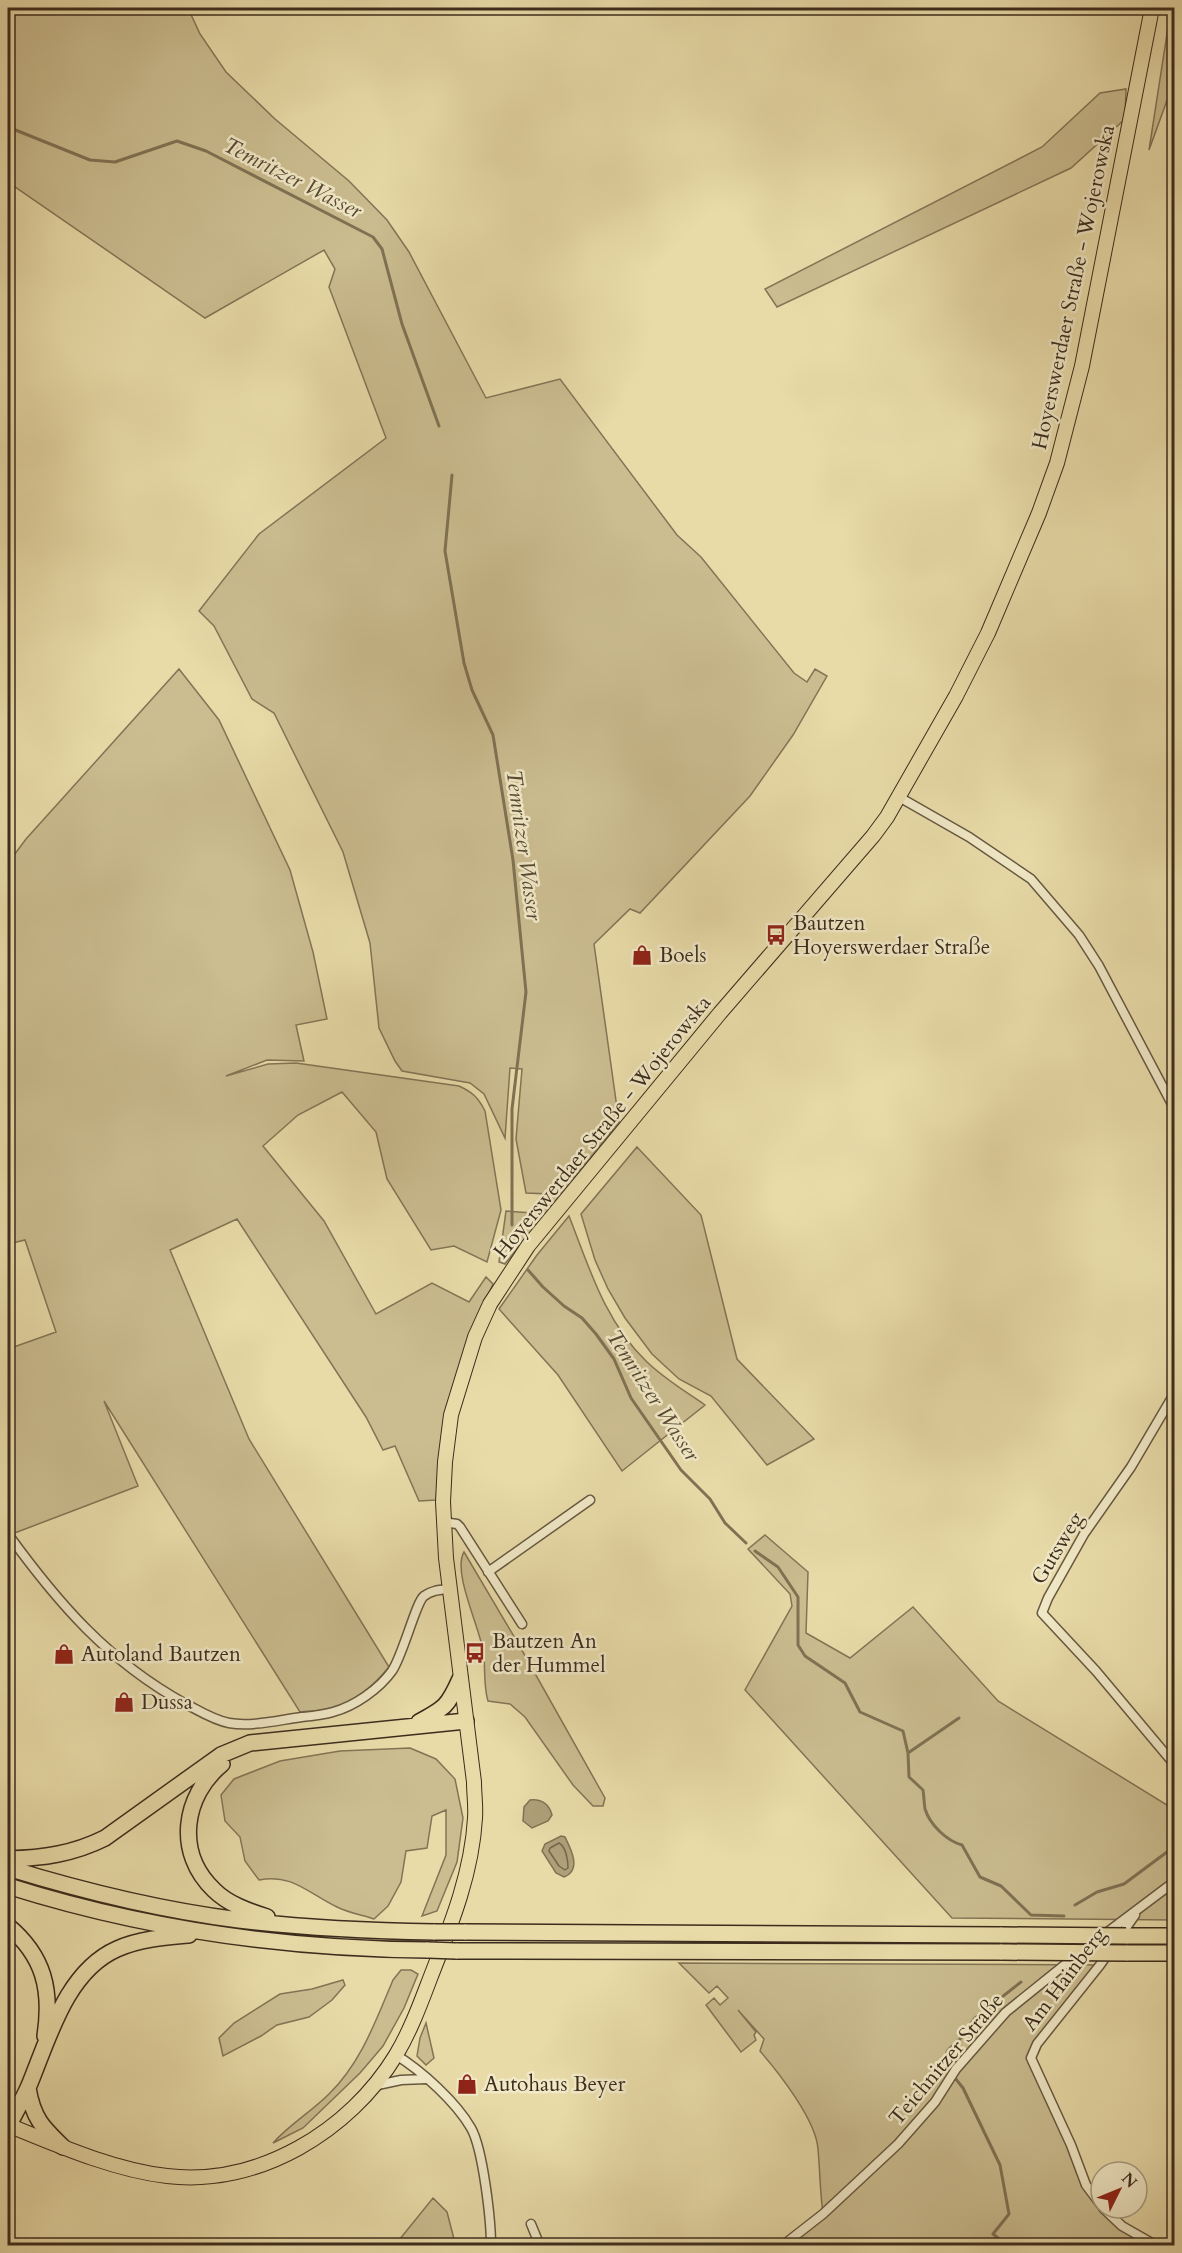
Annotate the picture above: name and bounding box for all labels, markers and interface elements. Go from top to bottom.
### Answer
street label: Hoyerswerdaer Straße - Wojerowska [1025,122,1122,452]
water label: Temritzer Wasser [218,130,368,226]
water label: Temritzer Wasser [499,768,550,923]
place label: Bautzen Hoyerswerdaer Straße [793,909,990,962]
bus stop icon: Bautzen Hoyerswerdaer Straße [764,923,788,947]
place label: Boels [659,941,707,970]
shop icon: Boels [630,943,654,967]
street label: Hoyerswerdaer Straße - Wojerowska [487,990,718,1265]
water label: Temritzer Wasser [599,1324,707,1468]
street label: Gutsweg [1024,1506,1091,1590]
place label: Bautzen An der Hummel [492,1627,606,1680]
place label: Autoland Bautzen [81,1640,241,1669]
bus stop icon: Bautzen An der Hummel [463,1641,487,1665]
shop icon: Autoland Bautzen [52,1642,76,1666]
place label: Dussa [141,1688,193,1717]
shop icon: Dussa [112,1690,136,1714]
street label: Am Hainberg [1016,1921,1113,2037]
street label: Teichnitzer Straße [882,1987,1010,2132]
place label: Autohaus Beyer [484,2070,626,2099]
shop icon: Autohaus Beyer [455,2072,479,2096]
north arrow [1089,2160,1149,2220]
text: N [1116,2168,1142,2193]

